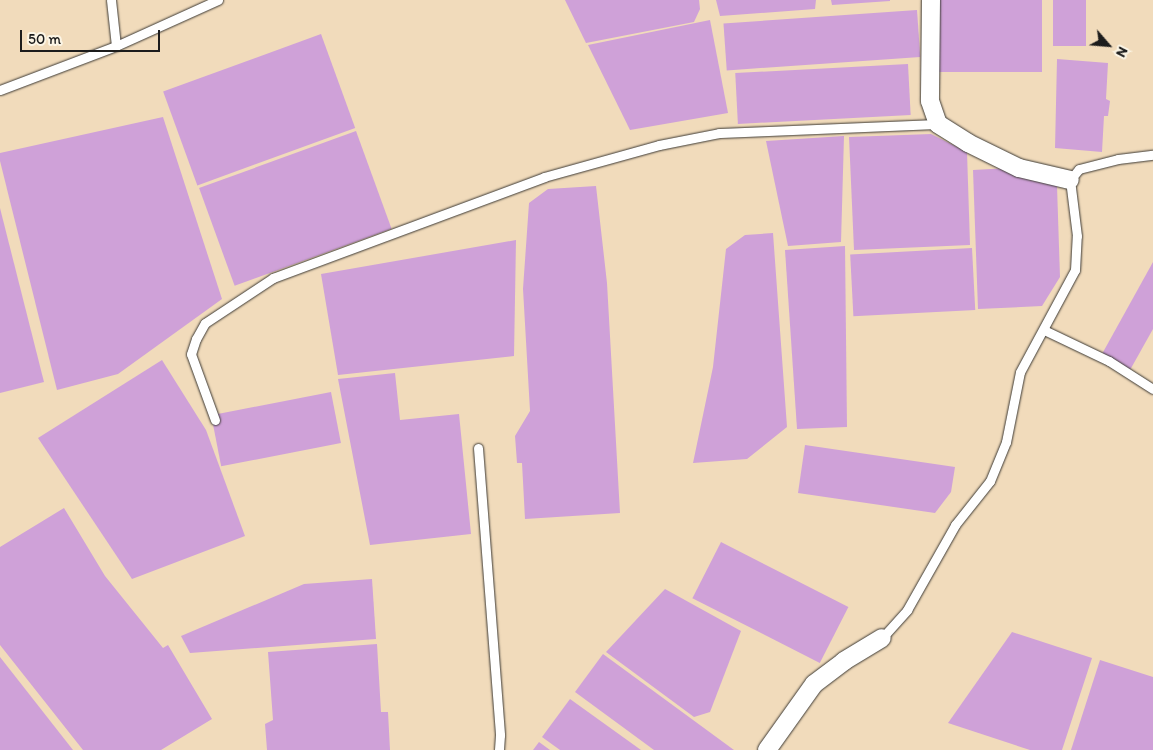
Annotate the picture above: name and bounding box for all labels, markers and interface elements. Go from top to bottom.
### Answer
scale bar [22,20,162,52]
north arrow [1083,20,1133,70]
text: 50 m [28,30,61,48]
text: N [1112,44,1132,60]

